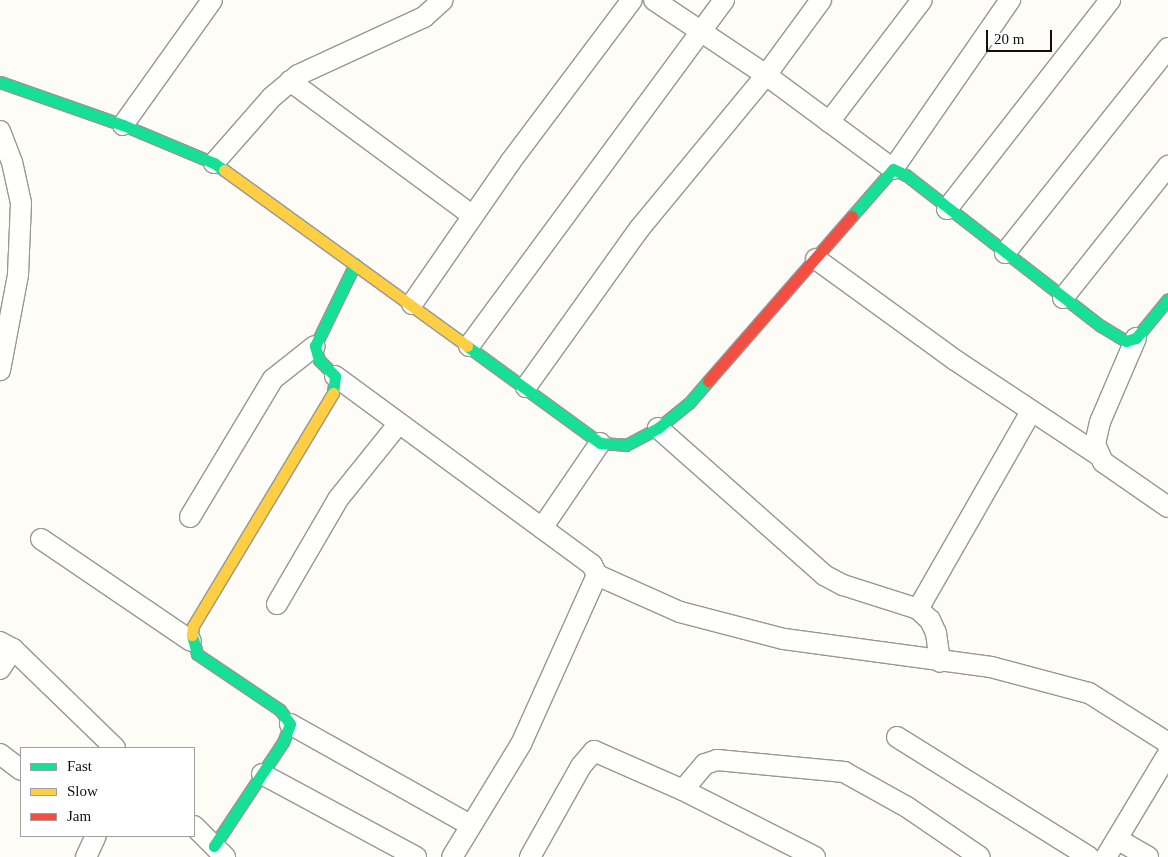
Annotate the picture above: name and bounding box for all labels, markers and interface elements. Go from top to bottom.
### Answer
scale bar [988,20,1054,52]
text: 20 m [994,31,1024,47]
legend [20,747,195,837]
text: Fast [67,758,92,774]
text: Slow [67,783,98,799]
text: Jam [67,808,91,824]

